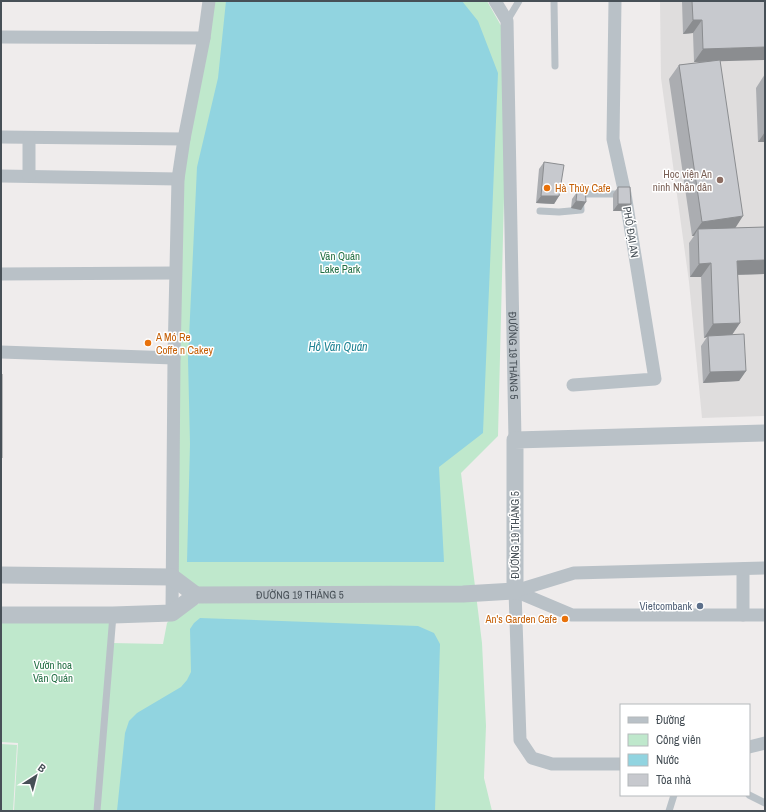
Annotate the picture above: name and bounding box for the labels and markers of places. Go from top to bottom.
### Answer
place label: Học viện An ninh Nhân dân [653,167,712,194]
marker: Học viện An ninh Nhân dân [715,175,725,185]
place label: Hà Thủy Cafe [555,181,611,195]
marker: Hà Thủy Cafe [542,183,552,193]
place label: A Mó Re Coffe n Cakey [155,330,213,357]
marker: A Mó Re Coffe n Cakey [143,338,153,348]
place label: Vietcombank [640,599,692,613]
marker: Vietcombank [695,601,705,611]
place label: An's Garden Cafe [485,612,557,626]
marker: An's Garden Cafe [560,614,570,624]

